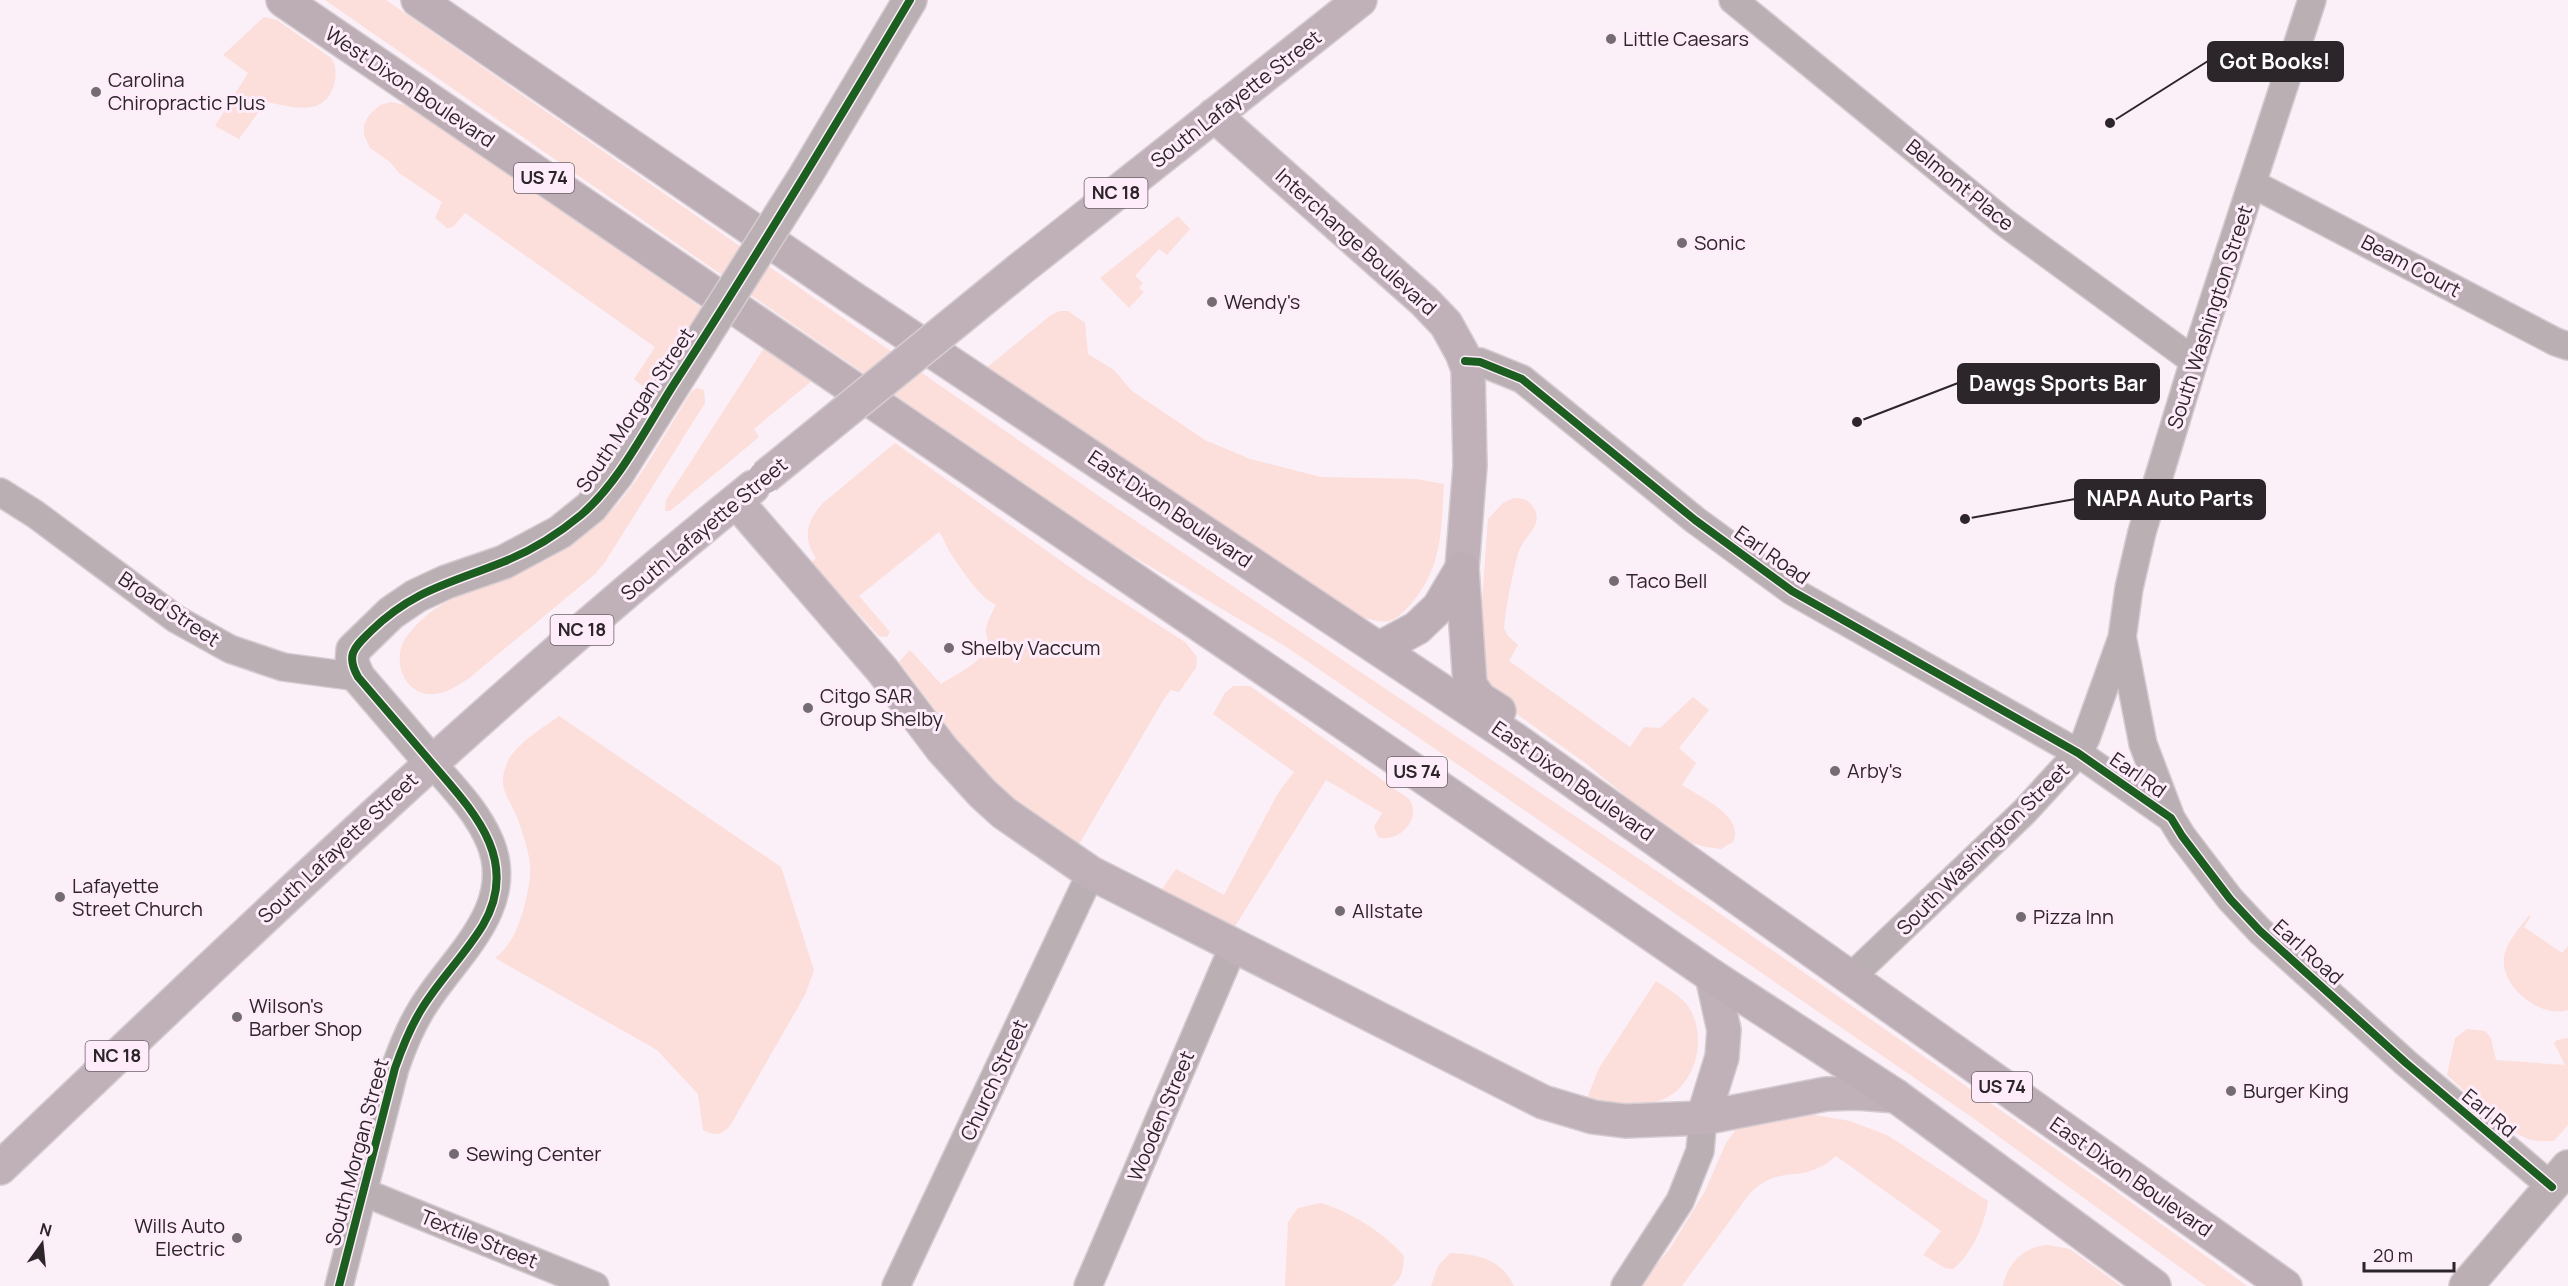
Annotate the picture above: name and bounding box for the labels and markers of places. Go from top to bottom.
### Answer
place label: Little Caesars [1623,25,1749,52]
marker: Little Caesars [1604,32,1618,46]
callout: Got Books! [2208,42,2343,81]
place label: Carolina Chiropractic Plus [108,66,265,116]
marker: Carolina Chiropractic Plus [89,85,103,99]
place label: Sonic [1694,229,1746,256]
marker: Sonic [1675,236,1689,250]
place label: Wendy's [1224,288,1300,315]
marker: Wendy's [1205,295,1219,309]
callout: Dawgs Sports Bar [1958,364,2159,403]
callout: NAPA Auto Parts [2075,480,2265,519]
place label: Taco Bell [1626,567,1708,594]
marker: Taco Bell [1607,574,1621,588]
place label: Shelby Vaccum [961,634,1100,661]
marker: Shelby Vaccum [942,641,956,655]
place label: Citgo SAR Group Shelby [820,682,944,732]
marker: Citgo SAR Group Shelby [801,701,815,715]
place label: Arby's [1847,757,1902,784]
marker: Arby's [1828,764,1842,778]
place label: Lafayette Street Church [72,872,203,922]
marker: Lafayette Street Church [53,890,67,904]
place label: Allstate [1352,897,1423,924]
place label: Pizza Inn [2033,903,2114,930]
marker: Allstate [1333,904,1347,918]
marker: Pizza Inn [2014,910,2028,924]
place label: Wilson's Barber Shop [249,992,362,1042]
marker: Wilson's Barber Shop [230,1010,244,1024]
place label: Burger King [2243,1077,2349,1104]
marker: Burger King [2224,1084,2238,1098]
place label: Sewing Center [466,1140,601,1167]
marker: Sewing Center [447,1147,461,1161]
place label: Wills Auto Electric [134,1212,225,1262]
marker: Wills Auto Electric [230,1231,244,1245]

